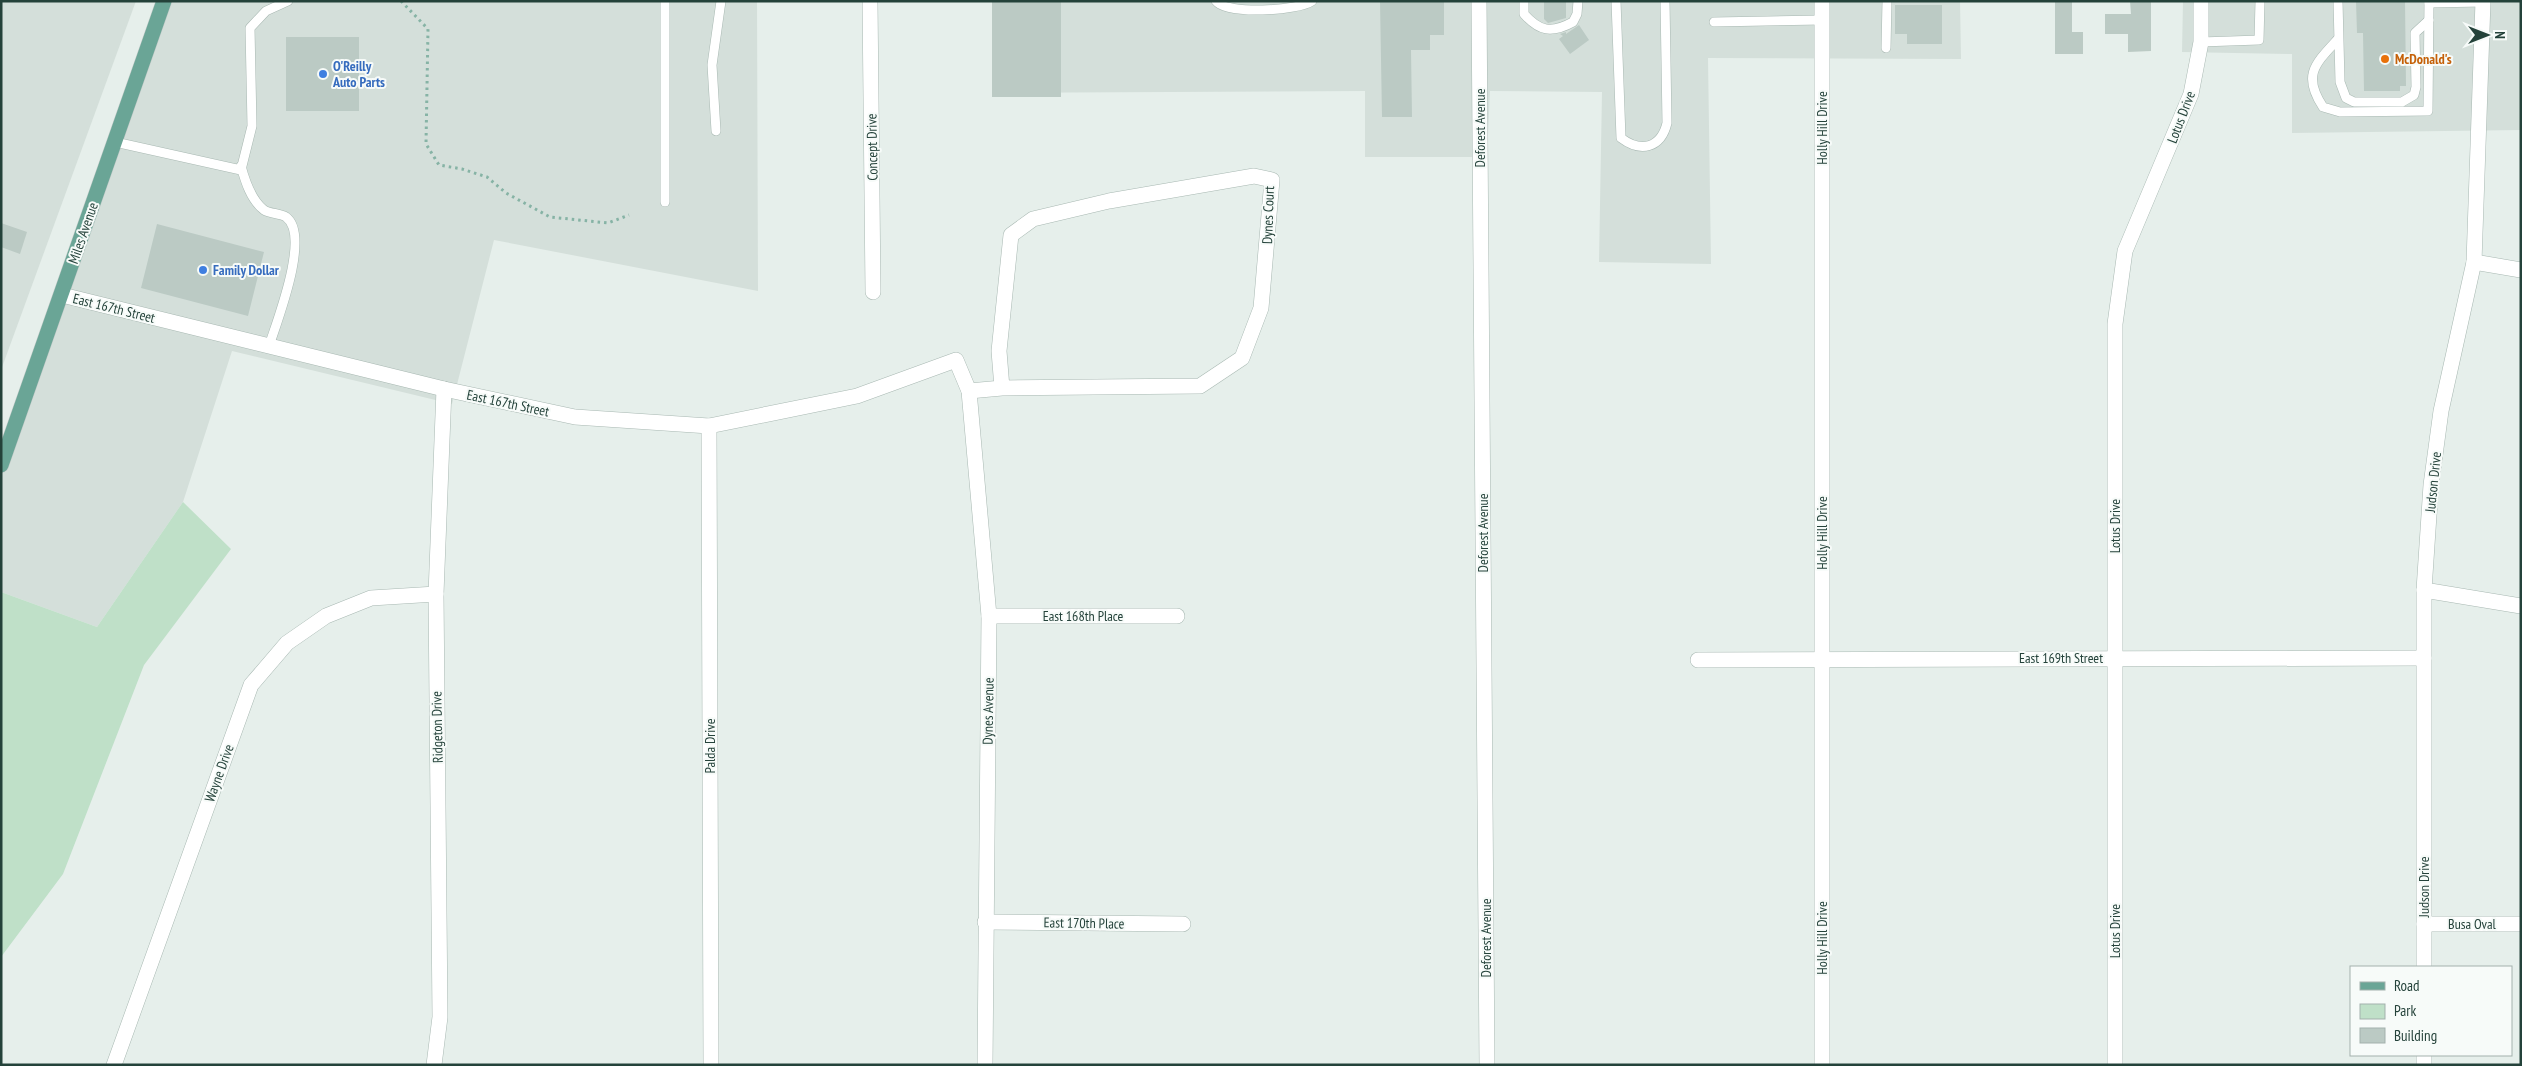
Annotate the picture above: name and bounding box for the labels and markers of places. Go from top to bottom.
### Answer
place label: McDonald's [2395,50,2452,68]
marker: McDonald's [2379,53,2391,65]
place label: O'Reilly Auto Parts [332,57,385,91]
marker: O'Reilly Auto Parts [317,68,329,80]
place label: Family Dollar [213,261,280,279]
marker: Family Dollar [197,264,209,276]

